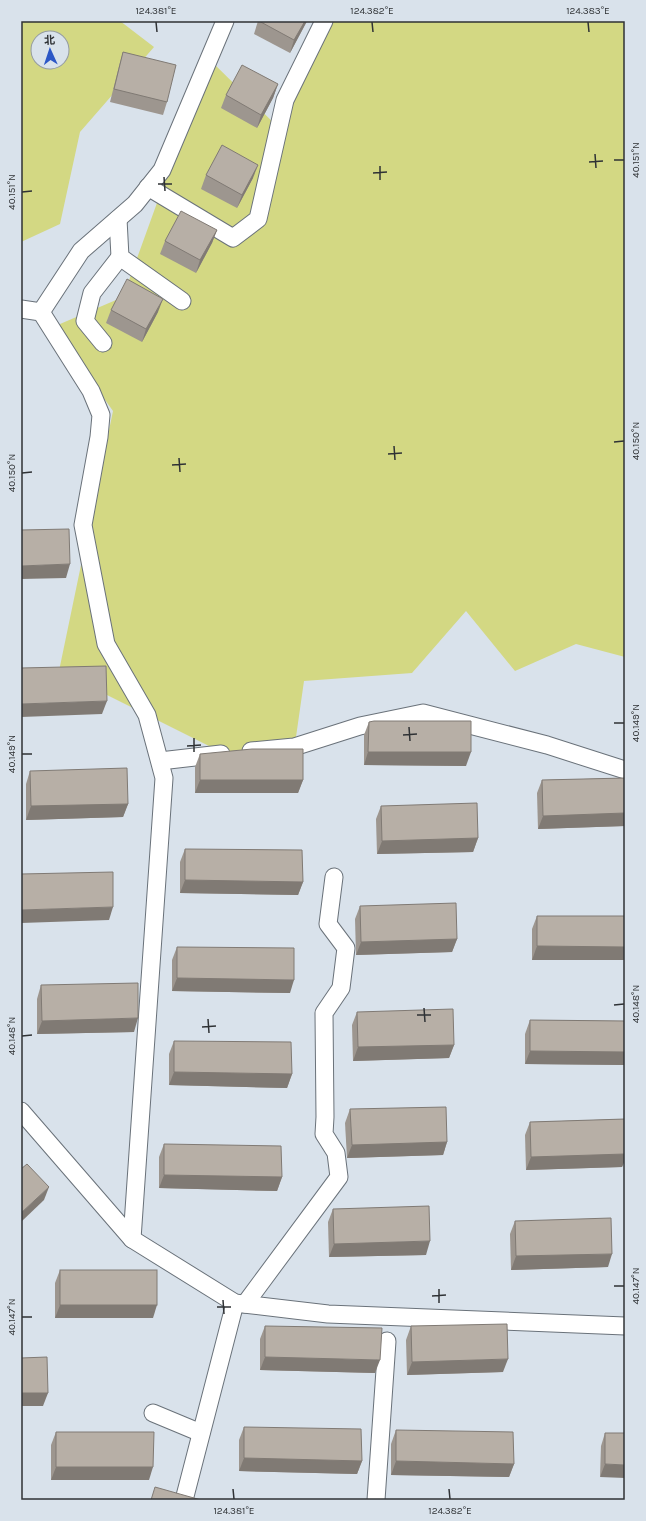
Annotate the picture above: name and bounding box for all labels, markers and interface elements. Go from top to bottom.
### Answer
text: 124.381°E [136,5,176,17]
text: 124.382°E [350,5,394,17]
text: 124.383°E [566,5,610,17]
north arrow [30,30,70,70]
text: 北 [44,34,55,47]
text: 40.151°N [630,142,642,178]
text: 40.151°N [6,174,18,210]
text: 40.150°N [630,422,642,460]
text: 40.150°N [6,454,18,492]
text: 40.149°N [630,704,642,742]
text: 40.149°N [6,735,18,773]
text: 40.148°N [630,985,642,1023]
text: 40.148°N [6,1017,18,1055]
text: 40.147°N [630,1267,642,1305]
text: 40.147°N [6,1298,18,1336]
text: 124.381°E [214,1505,254,1517]
text: 124.382°E [428,1505,472,1517]

